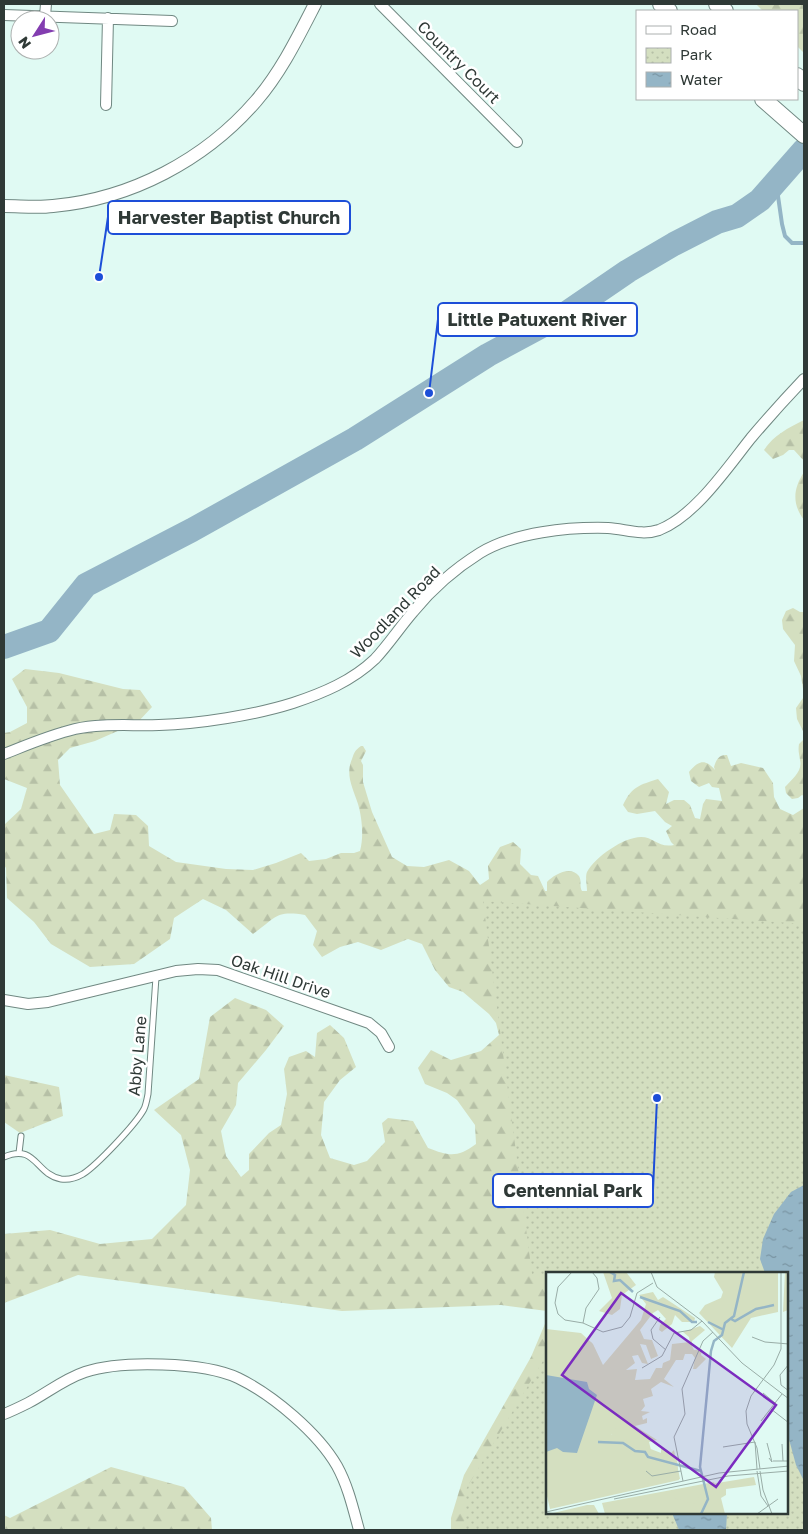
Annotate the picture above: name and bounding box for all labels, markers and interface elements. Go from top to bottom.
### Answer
north arrow [10,10,60,60]
legend [636,10,798,100]
street label: Country Court [413,16,505,108]
text: Road [680,20,717,38]
text: N [14,34,34,52]
text: Park [680,45,713,63]
text: Water [680,70,723,88]
callout: Harvester Baptist Church [108,201,350,234]
text: Harvester Baptist Church [118,206,340,228]
callout: Little Patuxent River [438,303,637,336]
text: Little Patuxent River [447,308,627,330]
street label: Woodland Road [346,562,444,662]
street label: Oak Hill Drive [228,950,334,1002]
street label: Abby Lane [124,1015,150,1097]
callout: Centennial Park [493,1174,653,1207]
text: Centennial Park [503,1179,643,1201]
inset map [546,1272,788,1514]

